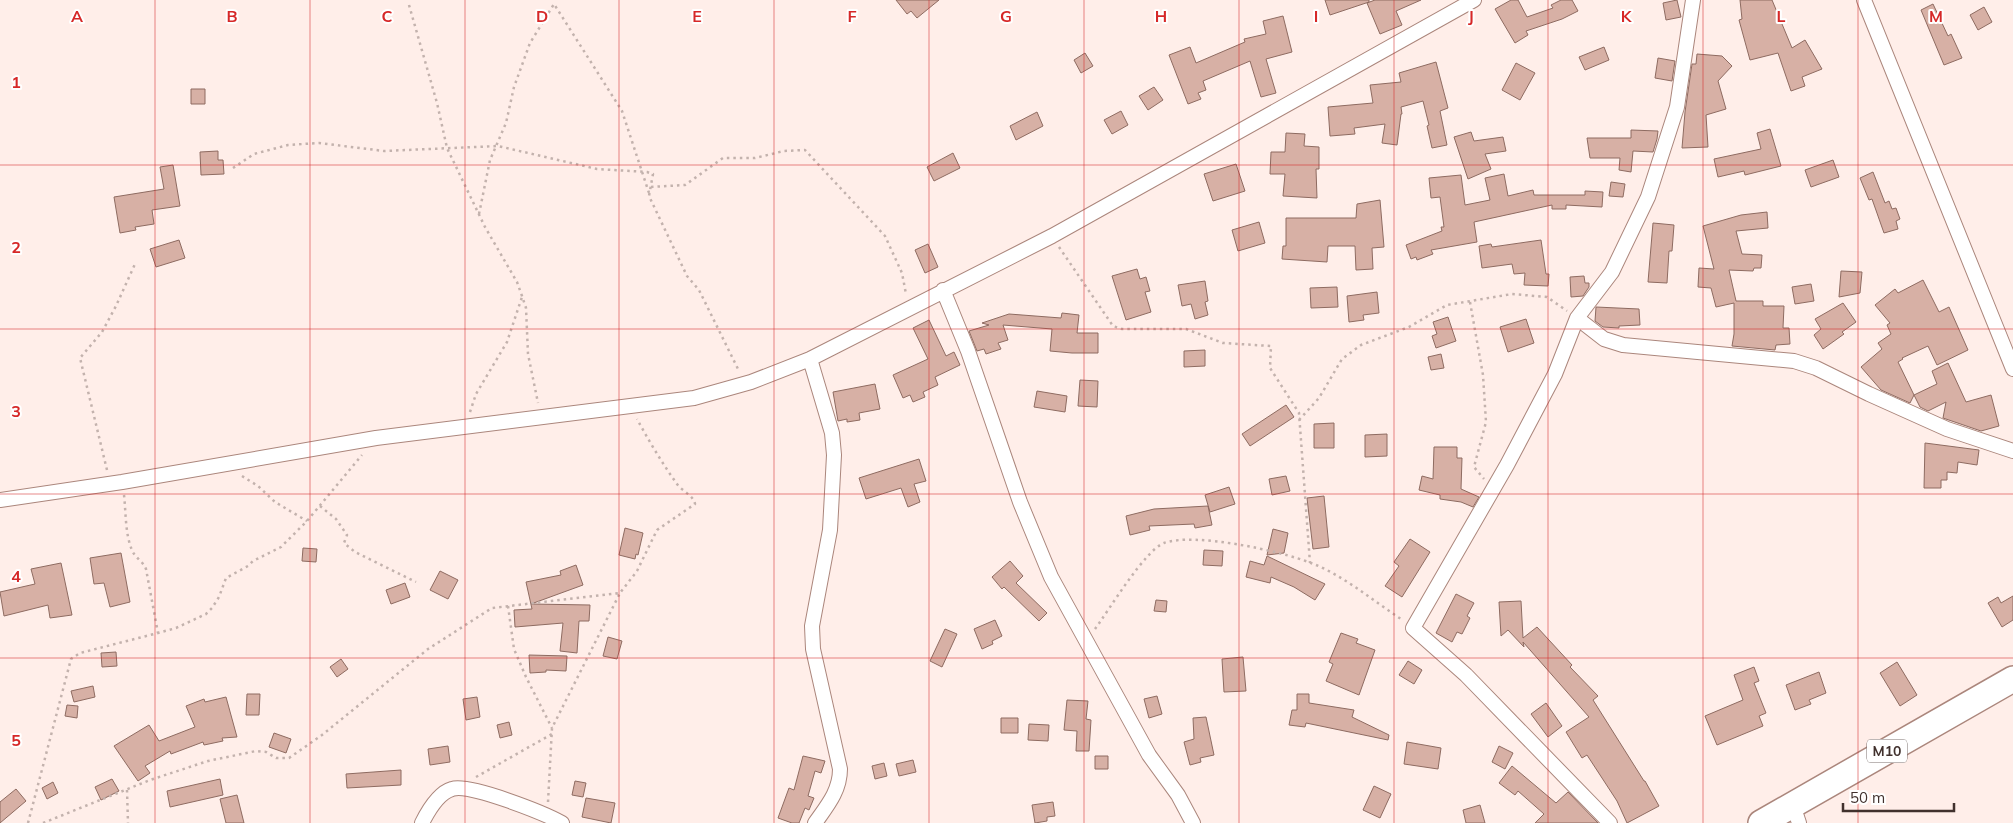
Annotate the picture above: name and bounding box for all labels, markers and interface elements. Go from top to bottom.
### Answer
text: A [71,6,83,26]
text: B [226,6,238,26]
text: C [382,6,393,26]
text: D [536,6,548,26]
text: E [692,6,702,26]
text: F [847,6,857,26]
text: G [1000,6,1012,26]
text: H [1155,6,1167,26]
text: I [1314,6,1318,26]
text: J [1468,6,1474,26]
text: K [1621,6,1633,26]
text: L [1777,6,1786,26]
text: M [1929,6,1943,26]
text: 1 [11,72,21,92]
text: 2 [11,237,21,257]
text: 3 [11,401,21,421]
text: 4 [11,566,21,586]
text: 5 [11,730,21,750]
road number: M10 [1867,739,1907,762]
scale bar [1843,780,1954,812]
text: 50 m [1850,788,1885,807]

